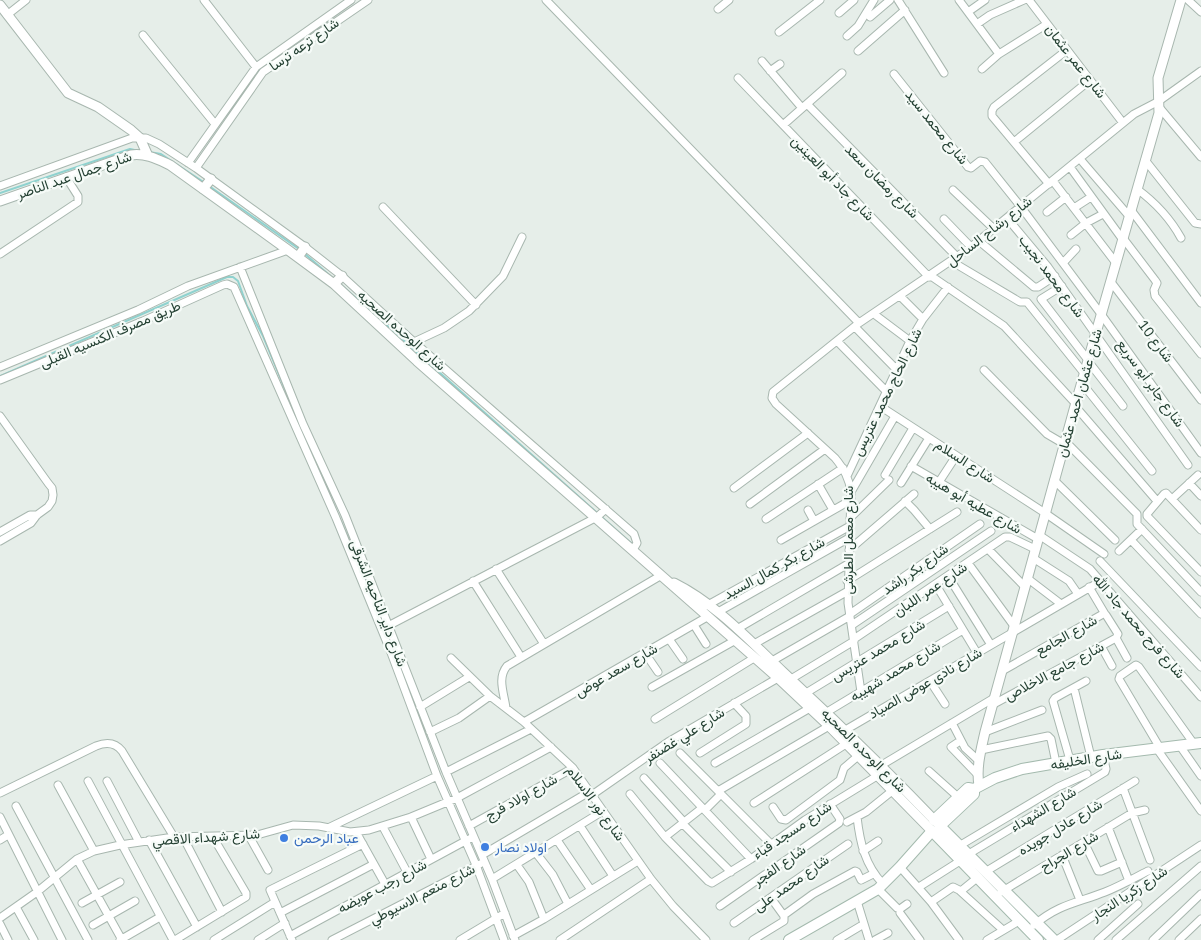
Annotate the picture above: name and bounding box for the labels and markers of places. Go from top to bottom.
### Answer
place label: عباد الرحمن [294,829,359,847]
marker: عباد الرحمن [278,832,290,844]
place label: اولاد نصار [494,838,547,856]
marker: اولاد نصار [479,841,491,853]

